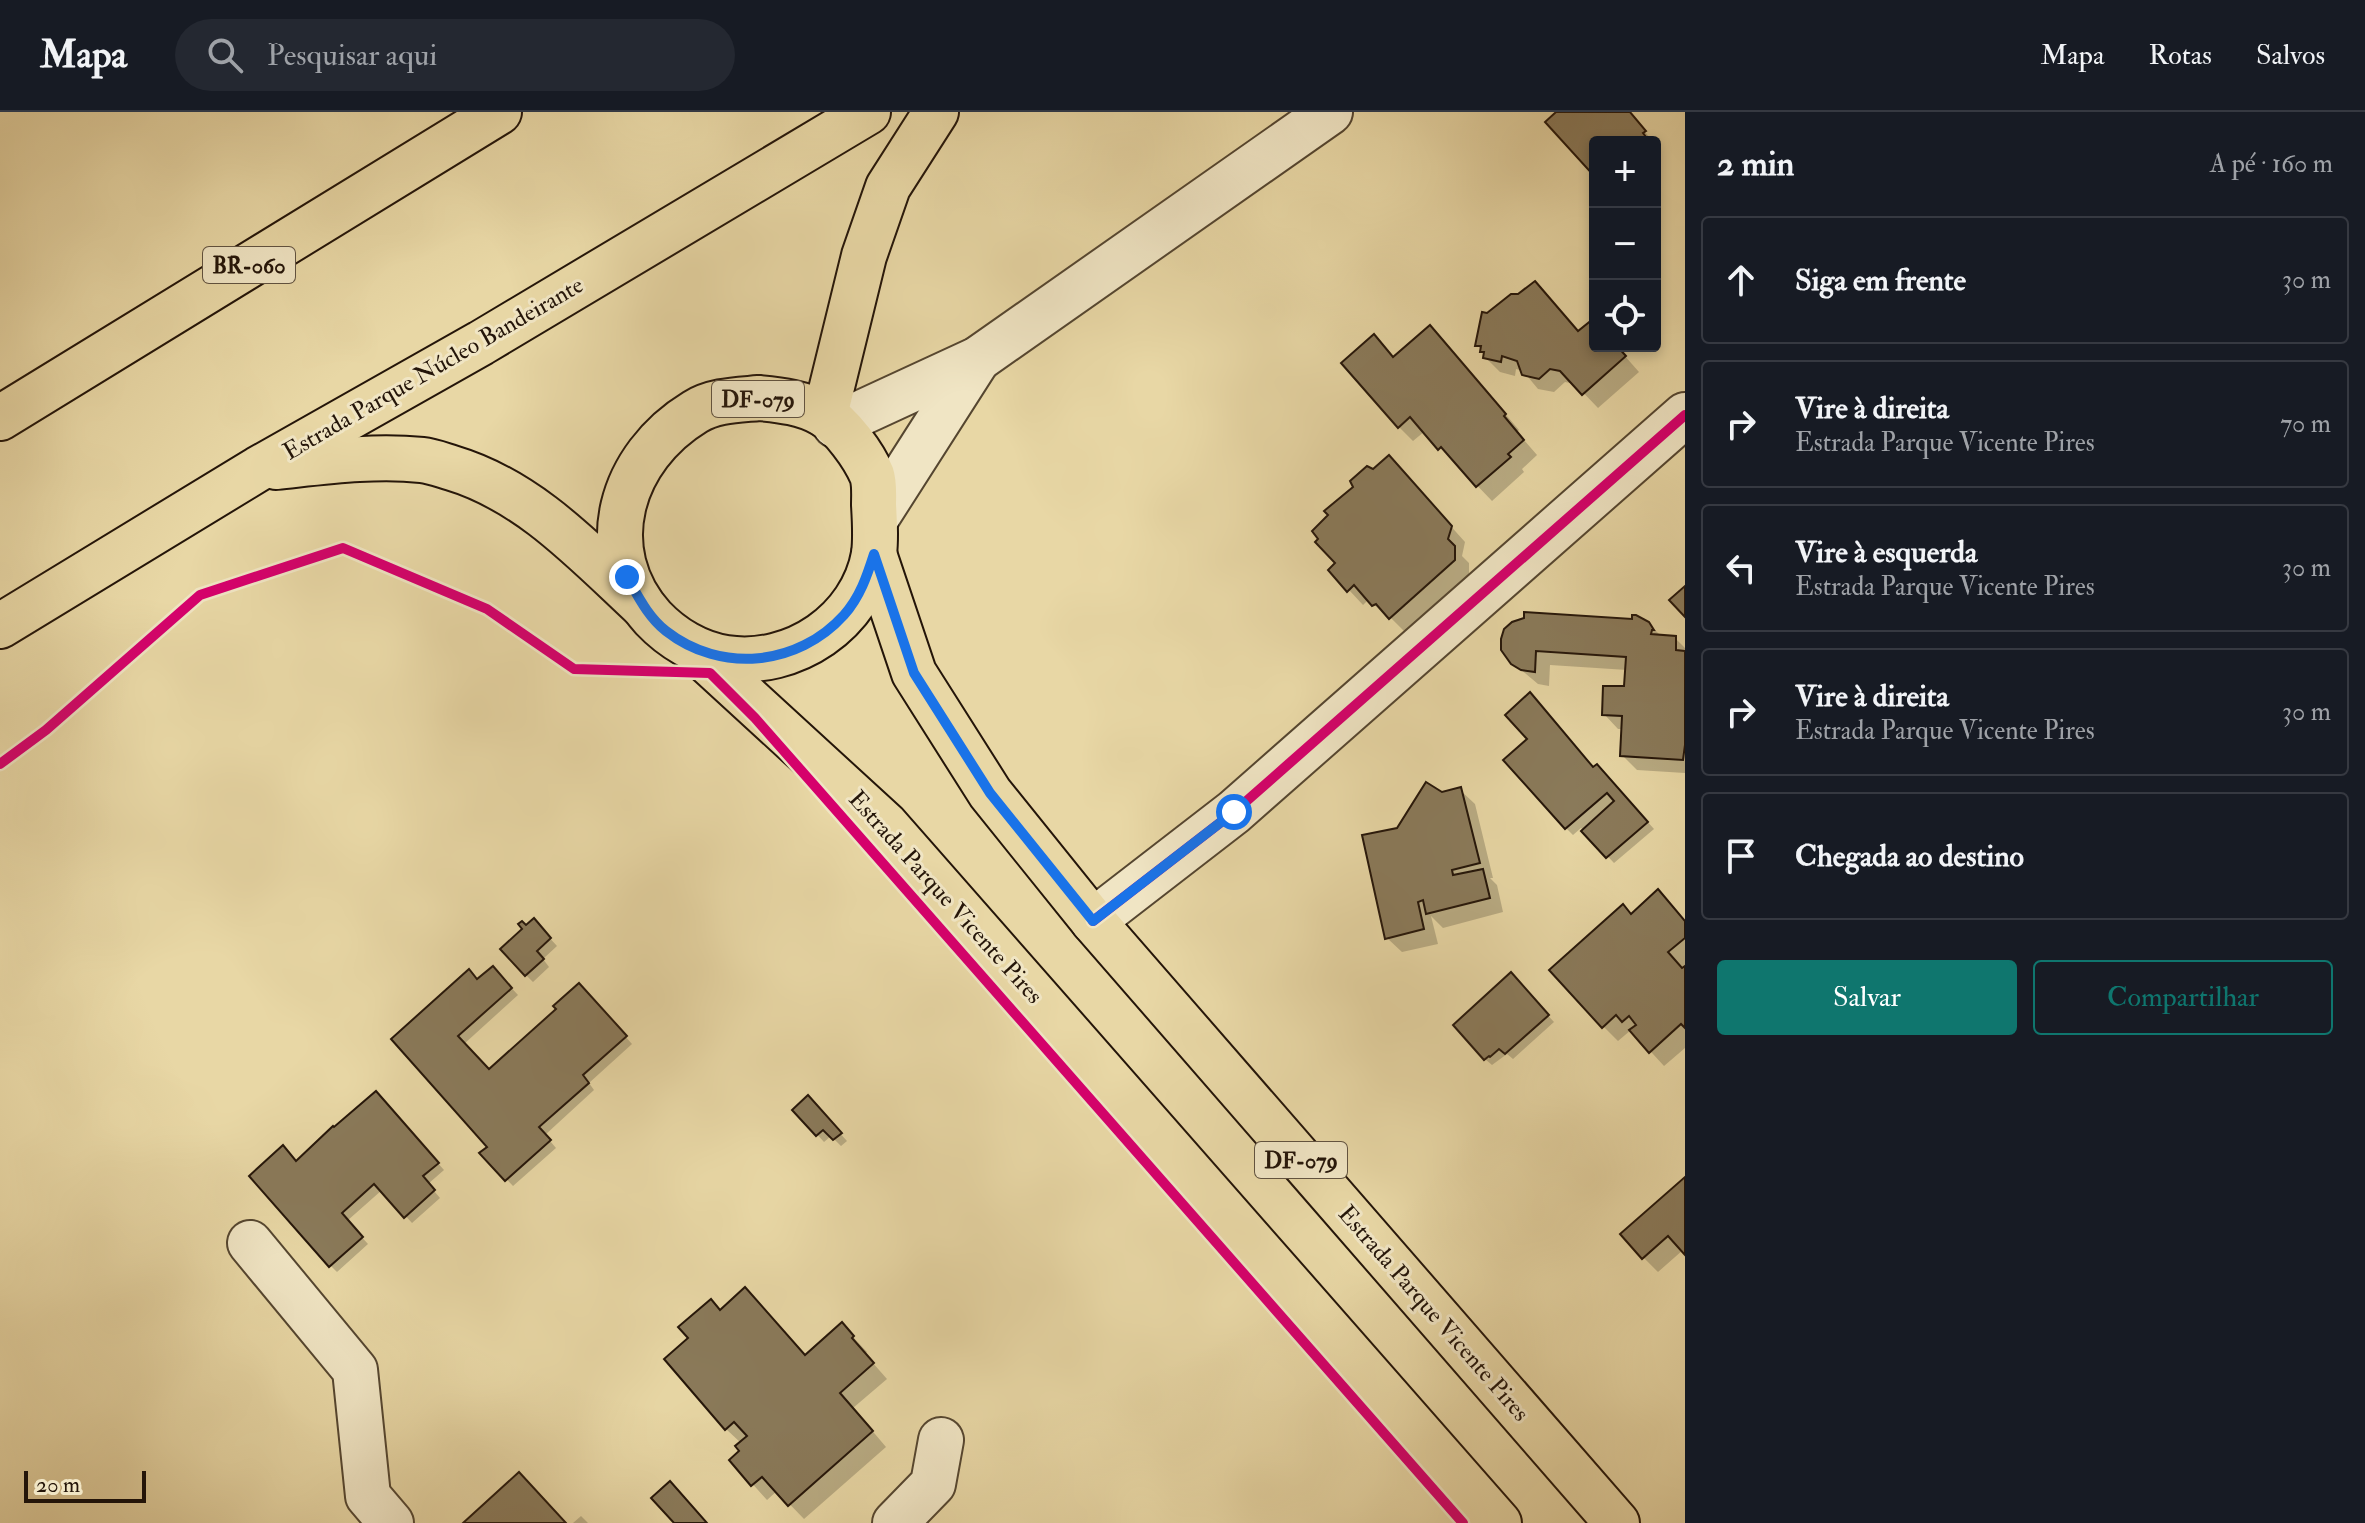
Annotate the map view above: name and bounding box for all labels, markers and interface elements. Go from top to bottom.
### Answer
search box [175,19,735,91]
text: Mapa [40,31,127,79]
icon: search [203,33,247,77]
text: Pesquisar aqui [267,37,437,74]
text: Mapa [2040,38,2104,73]
text: Rotas [2148,38,2212,73]
text: Salvos [2256,38,2325,73]
map controls [1589,136,1661,352]
button: + [1589,136,1661,208]
text: 2 min [1717,143,1794,186]
text: A pé · 160 m [2210,148,2333,180]
button: − [1589,208,1661,280]
road number: BR-060 [203,247,295,283]
icon: ahead [1719,258,1763,302]
text: Siga em frente [1795,262,1966,299]
text: 30 m [2282,264,2331,296]
street label: Estrada Parque Núcleo Bandeirante [277,270,589,467]
button: locate [1589,280,1661,352]
road number: DF-079 [712,381,804,417]
text: Vire à direita [1795,390,1949,427]
icon: right [1719,402,1763,446]
text: 70 m [2280,408,2331,440]
text: Estrada Parque Vicente Pires [1795,427,2095,459]
text: Vire à esquerda [1795,534,1977,571]
icon: left [1719,546,1763,590]
text: 30 m [2282,552,2331,584]
route end [609,559,645,595]
text: Estrada Parque Vicente Pires [1795,571,2095,603]
text: Vire à direita [1795,678,1949,715]
icon: right [1719,690,1763,734]
text: 30 m [2282,696,2331,728]
text: Estrada Parque Vicente Pires [1795,715,2095,747]
street label: Estrada Parque Vicente Pires [842,784,1050,1010]
route start [1216,794,1252,830]
icon: arrive [1719,834,1763,878]
text: Chegada ao destino [1795,838,2024,875]
button: Salvar [1717,960,2017,1035]
button: Compartilhar [2033,960,2333,1035]
road number: DF-079 [1255,1142,1347,1178]
street label: Estrada Parque Vicente Pires [1331,1199,1536,1428]
scale bar [24,1467,146,1503]
text: 20 m [36,1471,80,1499]

